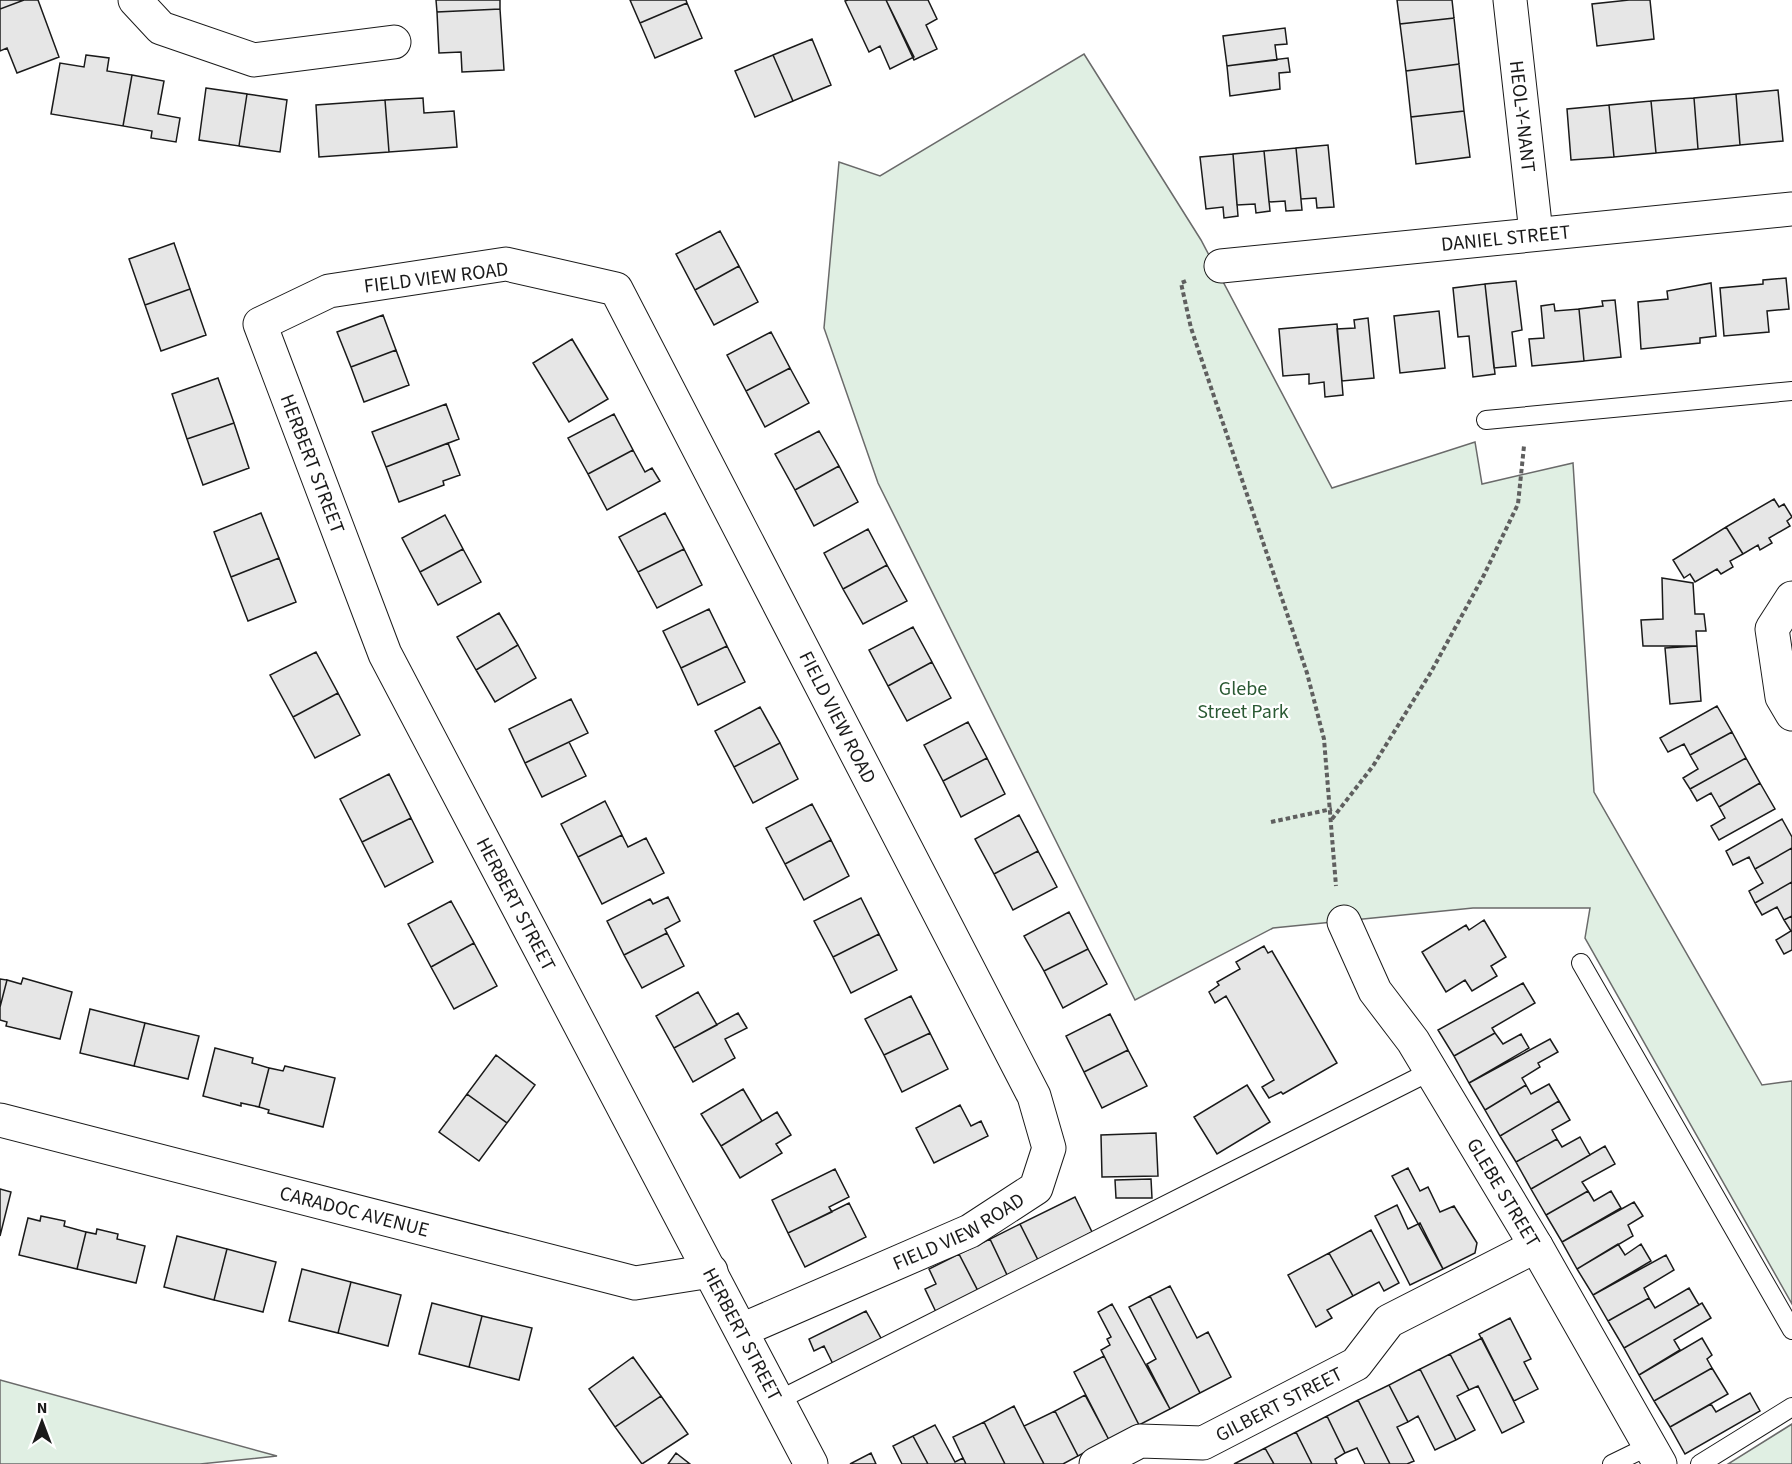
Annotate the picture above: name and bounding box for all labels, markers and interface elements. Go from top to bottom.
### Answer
street label: HEOL-Y-NANT [1502,59,1542,174]
street label: DANIEL STREET [1440,218,1572,259]
street label: FIELD VIEW ROAD [362,255,510,301]
street label: HERBERT STREET [273,390,351,538]
street label: FIELD VIEW ROAD [792,646,883,788]
park label: Glebe Street Park [1197,675,1289,726]
street label: HERBERT STREET [469,833,562,976]
street label: GLEBE STREET [1459,1133,1547,1253]
street label: CARADOC AVENUE [277,1179,432,1245]
street label: FIELD VIEW ROAD [889,1186,1030,1278]
street label: HERBERT STREET [695,1263,789,1407]
street label: GILBERT STREET [1211,1360,1348,1449]
north arrow [12,1392,72,1452]
text: N [37,1397,47,1419]

